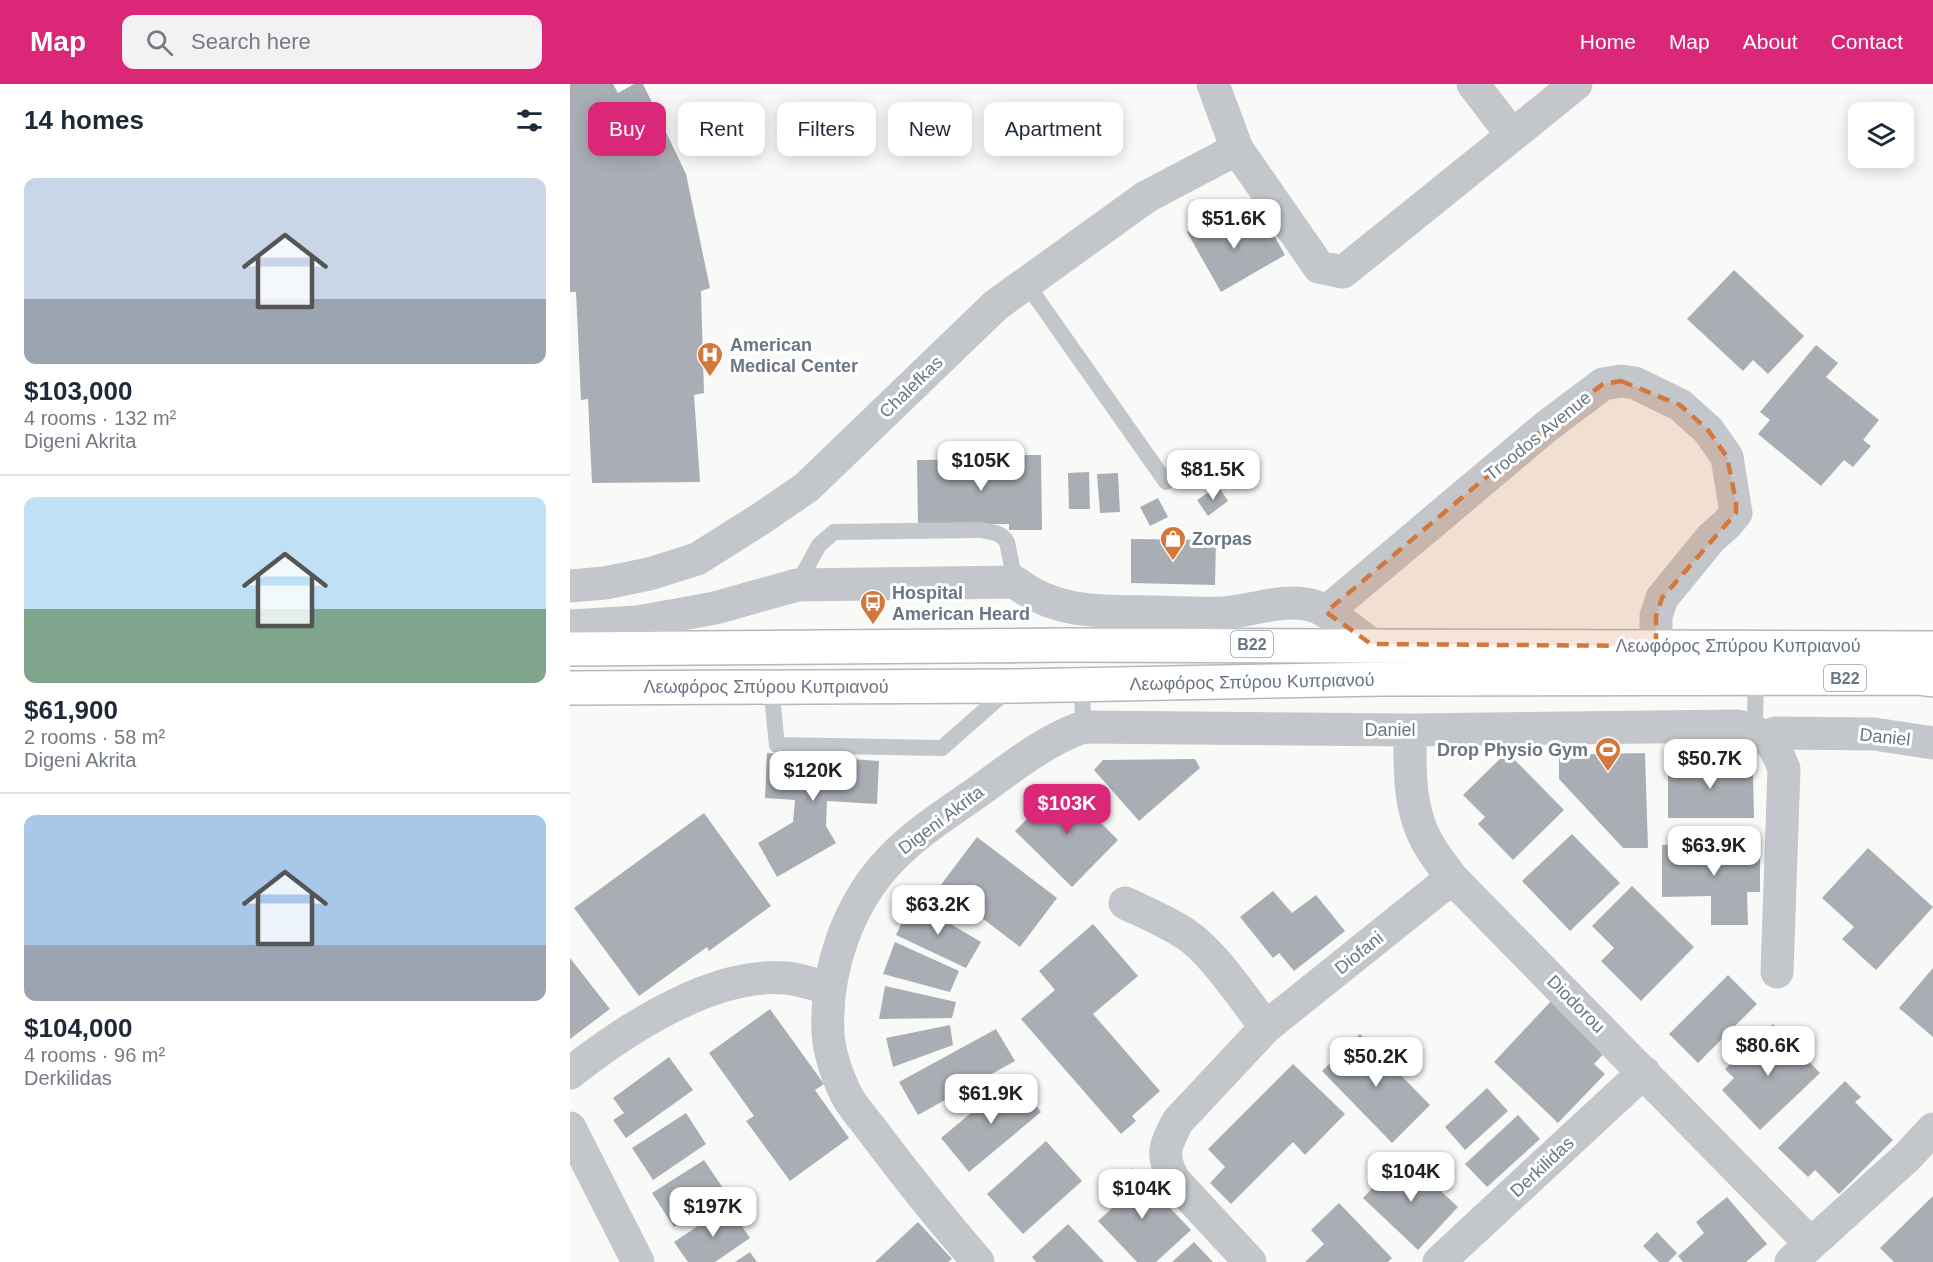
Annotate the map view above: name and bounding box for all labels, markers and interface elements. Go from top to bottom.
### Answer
search box [122,15,542,69]
text: Map [30,26,86,57]
icon: search [143,26,176,59]
text: Search here [191,29,311,54]
text: Home [1580,30,1636,53]
text: Map [1669,30,1710,53]
text: About [1743,30,1798,53]
text: Contact [1831,30,1903,53]
chip: Buy [588,102,666,156]
chip: Rent [678,102,765,156]
chip: Filters [777,102,876,156]
chip: New [888,102,972,156]
chip: Apartment [984,102,1123,156]
map controls [1848,102,1914,168]
button: layers [1848,102,1914,168]
icon: filters [513,104,546,137]
text: 14 homes [24,105,144,135]
pin: $51.6K [1185,199,1283,250]
text: $51.6K [1202,207,1266,229]
icon: home [231,217,339,325]
place label: American Medical Center [730,335,858,376]
hospital icon: American Medical Center [695,340,725,378]
street label: Chalefkas [875,352,947,422]
text: $103,000 [24,376,132,406]
street label: Troodos Avenue [1481,387,1595,485]
text: 4 rooms · 132 m² [24,407,176,429]
text: Digeni Akrita [24,430,136,452]
pin: $105K [939,441,1023,492]
text: $105K [952,449,1010,471]
pin: $81.5K [1164,450,1262,501]
text: $81.5K [1181,458,1245,480]
shop icon: Zorpas [1158,524,1188,562]
place label: Zorpas [1192,529,1252,549]
icon: home [231,536,339,644]
place label: Hospital American Heard [892,583,1030,624]
bus stop icon: Hospital American Heard [858,588,888,626]
road number: B22 [1231,631,1273,657]
street label: Λεωφόρος Σπύρου Κυπριανού [1615,636,1861,656]
road number: B22 [1824,665,1866,691]
street label: Λεωφόρος Σπύρου Κυπριανού [1129,670,1375,694]
street label: Λεωφόρος Σπύρου Κυπριανού [643,677,889,697]
text: $61,900 [24,695,118,725]
street label: Daniel [1364,720,1416,740]
street label: Daniel [1859,724,1911,750]
text: 2 rooms · 58 m² [24,726,165,748]
sports icon: Drop Physio Gym [1593,735,1623,773]
pin: $50.7K [1661,739,1759,790]
place label: Drop Physio Gym [1437,740,1588,760]
text: $50.7K [1678,747,1742,769]
text: Digeni Akrita [24,749,136,771]
pin: $120K [771,751,855,802]
text: $120K [784,759,842,781]
street label: Digeni Akrita [895,781,988,858]
pin: $103K [1025,784,1109,835]
text: $103K [1038,792,1096,814]
pin: $63.9K [1665,826,1763,877]
text: $63.9K [1682,834,1746,856]
icon: home [231,854,339,962]
pin: $63.2K [889,885,987,936]
text: $63.2K [906,893,970,915]
street label: Diofani [1331,928,1387,978]
street label: Diodorou [1543,971,1609,1037]
text: $104,000 [24,1013,132,1043]
pin: $80.6K [1719,1026,1817,1077]
text: $80.6K [1736,1034,1800,1056]
pin: $50.2K [1327,1037,1425,1088]
text: 4 rooms · 96 m² [24,1044,165,1066]
text: $50.2K [1344,1045,1408,1067]
text: Derkilidas [24,1067,112,1089]
pin: $61.9K [942,1074,1040,1125]
text: $61.9K [959,1082,1023,1104]
street label: Derkilidas [1506,1133,1578,1201]
pin: $104K [1369,1152,1453,1203]
text: $104K [1382,1160,1440,1182]
pin: $104K [1100,1169,1184,1220]
text: $104K [1113,1177,1171,1199]
pin: $197K [671,1187,755,1238]
text: $197K [684,1195,742,1217]

